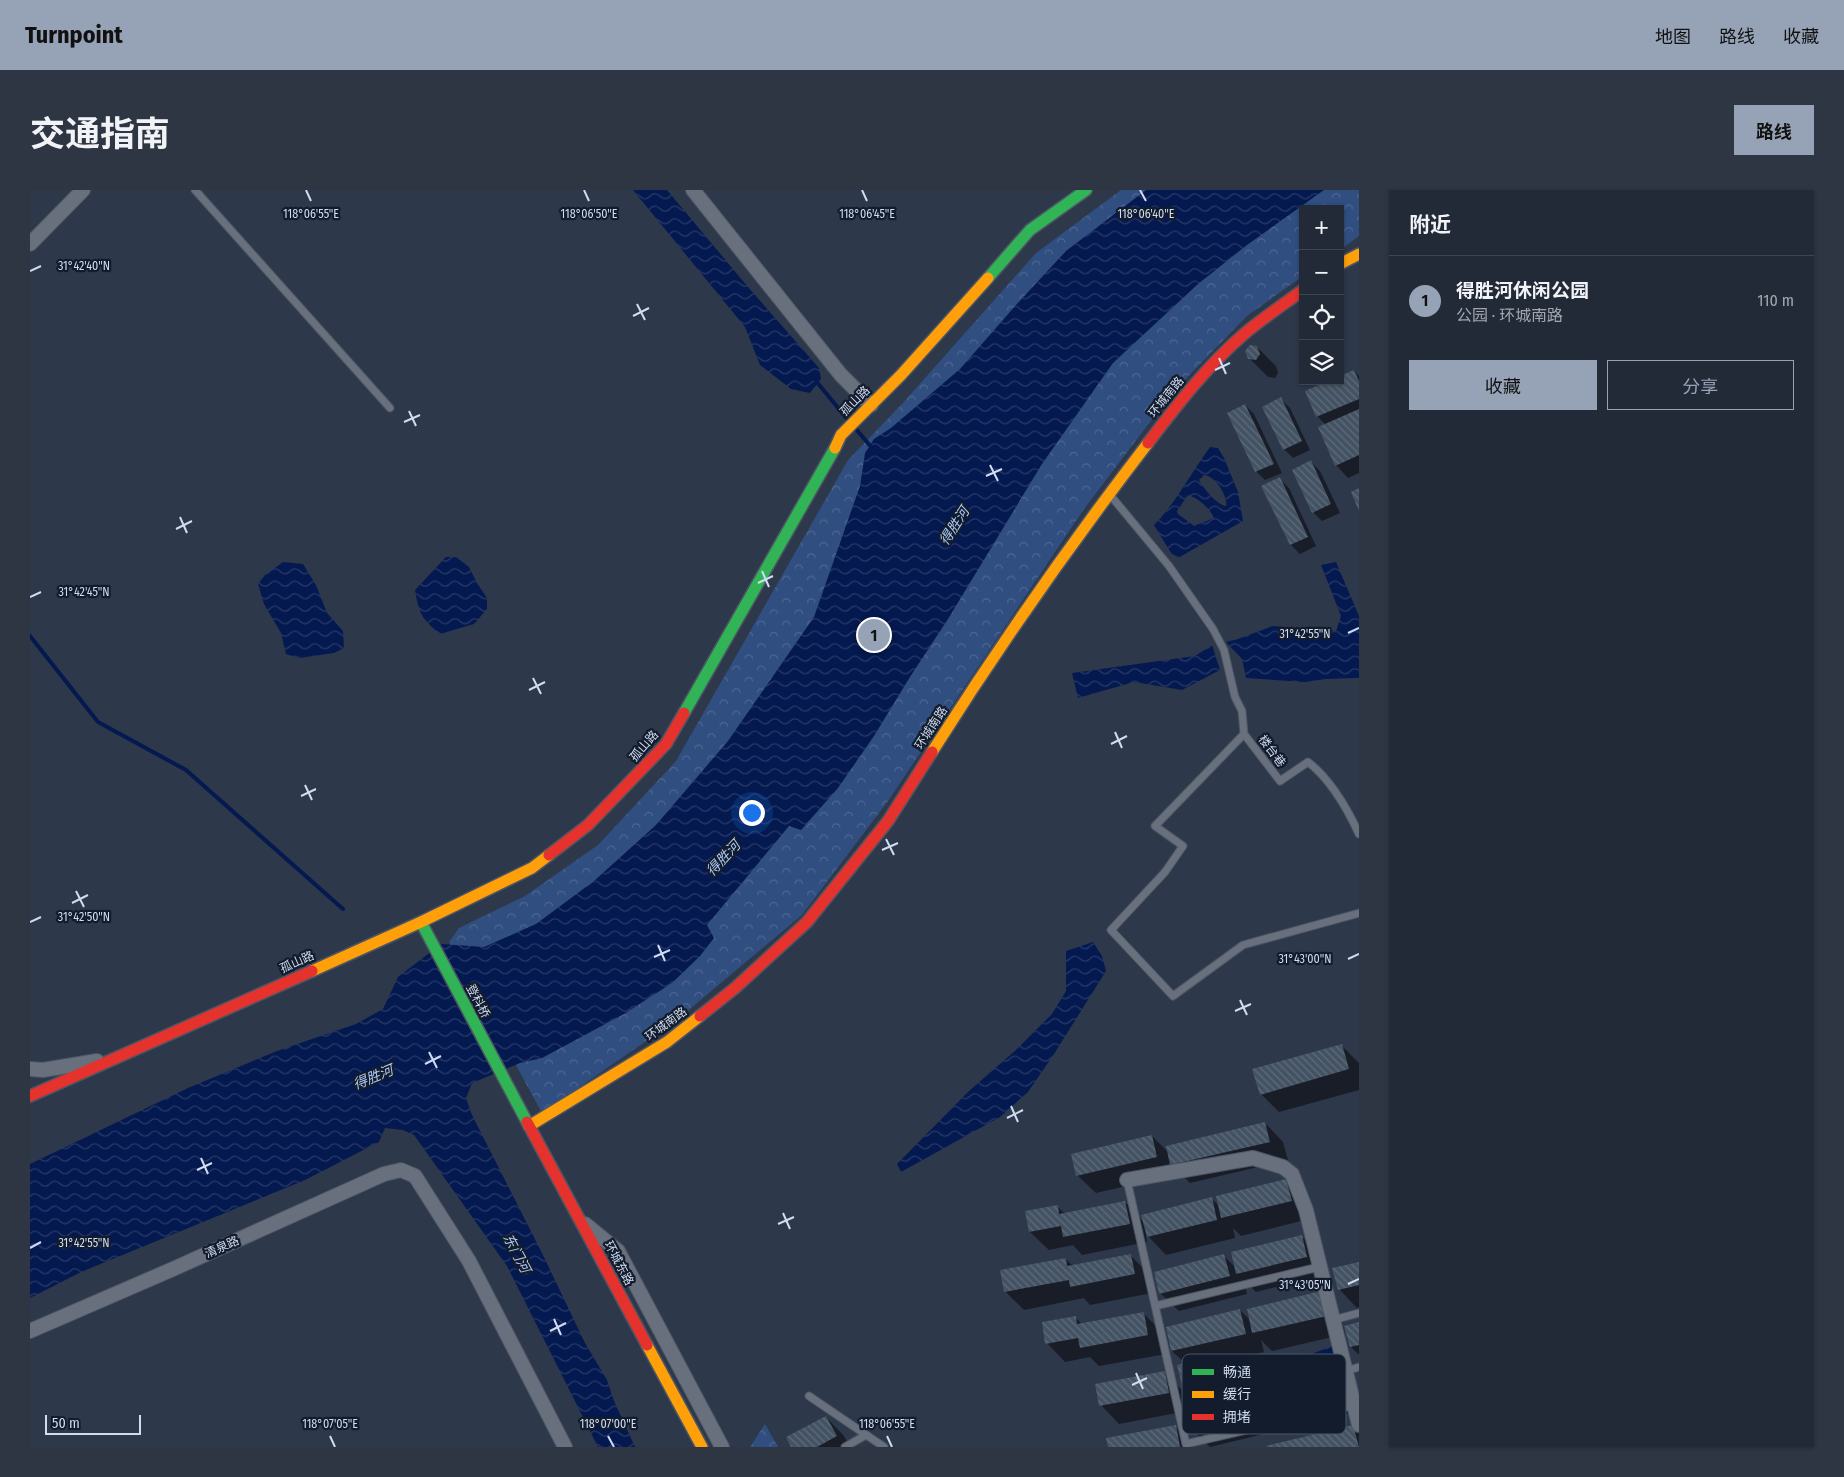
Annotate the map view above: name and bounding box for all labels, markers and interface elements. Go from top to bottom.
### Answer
text: Turnpoint [25,21,123,49]
text: 地图 [1655,26,1691,48]
text: 路线 [1719,26,1755,48]
text: 收藏 [1783,26,1819,48]
button: 路线 [1734,105,1814,155]
text: 交通指南 [30,113,170,155]
map controls [1299,205,1344,385]
button: + [1299,205,1344,250]
text: 118°06'55"E [283,207,339,221]
text: 118°06'50"E [560,207,618,221]
text: 118°06'45"E [839,207,895,221]
text: 118°06'40"E [1118,207,1175,221]
text: 附近 [1409,212,1451,238]
button: − [1299,250,1344,295]
text: 31°42'40"N [58,259,110,273]
text: 得胜河休闲公园 [1456,279,1589,302]
text: 1 [1422,291,1428,310]
text: 110 m [1757,291,1794,310]
button: locate [1299,295,1344,340]
text: 公园 · 环城南路 [1456,306,1563,325]
button: layers [1299,340,1344,385]
button: 收藏 [1409,360,1597,410]
button: 分享 [1607,360,1794,410]
street label: 环城南路 [1145,374,1187,420]
street label: 孤山路 [837,383,873,419]
water label: 得胜河 [936,502,975,549]
text: 31°42'45"N [59,585,109,599]
pin: 1 [858,616,890,654]
text: 31°42'55"N [1279,627,1331,641]
street label: 环城南路 [912,704,950,752]
street label: 孤山路 [627,728,661,764]
street label: 楼台巷 [1256,732,1288,770]
your location [739,800,765,826]
water label: 得胜河 [703,835,746,879]
text: 31°42'50"N [58,910,110,924]
street label: 孤山路 [278,948,316,976]
text: 31°43'00"N [1279,952,1332,966]
street label: 登科桥 [463,982,493,1020]
street label: 环城南路 [642,1004,690,1044]
water label: 得胜河 [351,1061,399,1093]
water label: 东门河 [499,1231,535,1278]
street label: 清泉路 [203,1233,241,1261]
text: 31°42'55"N [58,1236,110,1250]
street label: 环城东路 [602,1239,636,1287]
text: 31°43'05"N [1279,1278,1331,1292]
legend [1182,1354,1346,1434]
text: 畅通 [1223,1364,1251,1381]
text: 缓行 [1223,1386,1251,1403]
text: 拥堵 [1223,1409,1251,1426]
scale bar [45,1412,141,1435]
text: 50 m [52,1415,80,1432]
text: 118°07'05"E [302,1417,358,1431]
text: 118°07'00"E [580,1417,637,1431]
text: 118°06'55"E [859,1417,915,1431]

